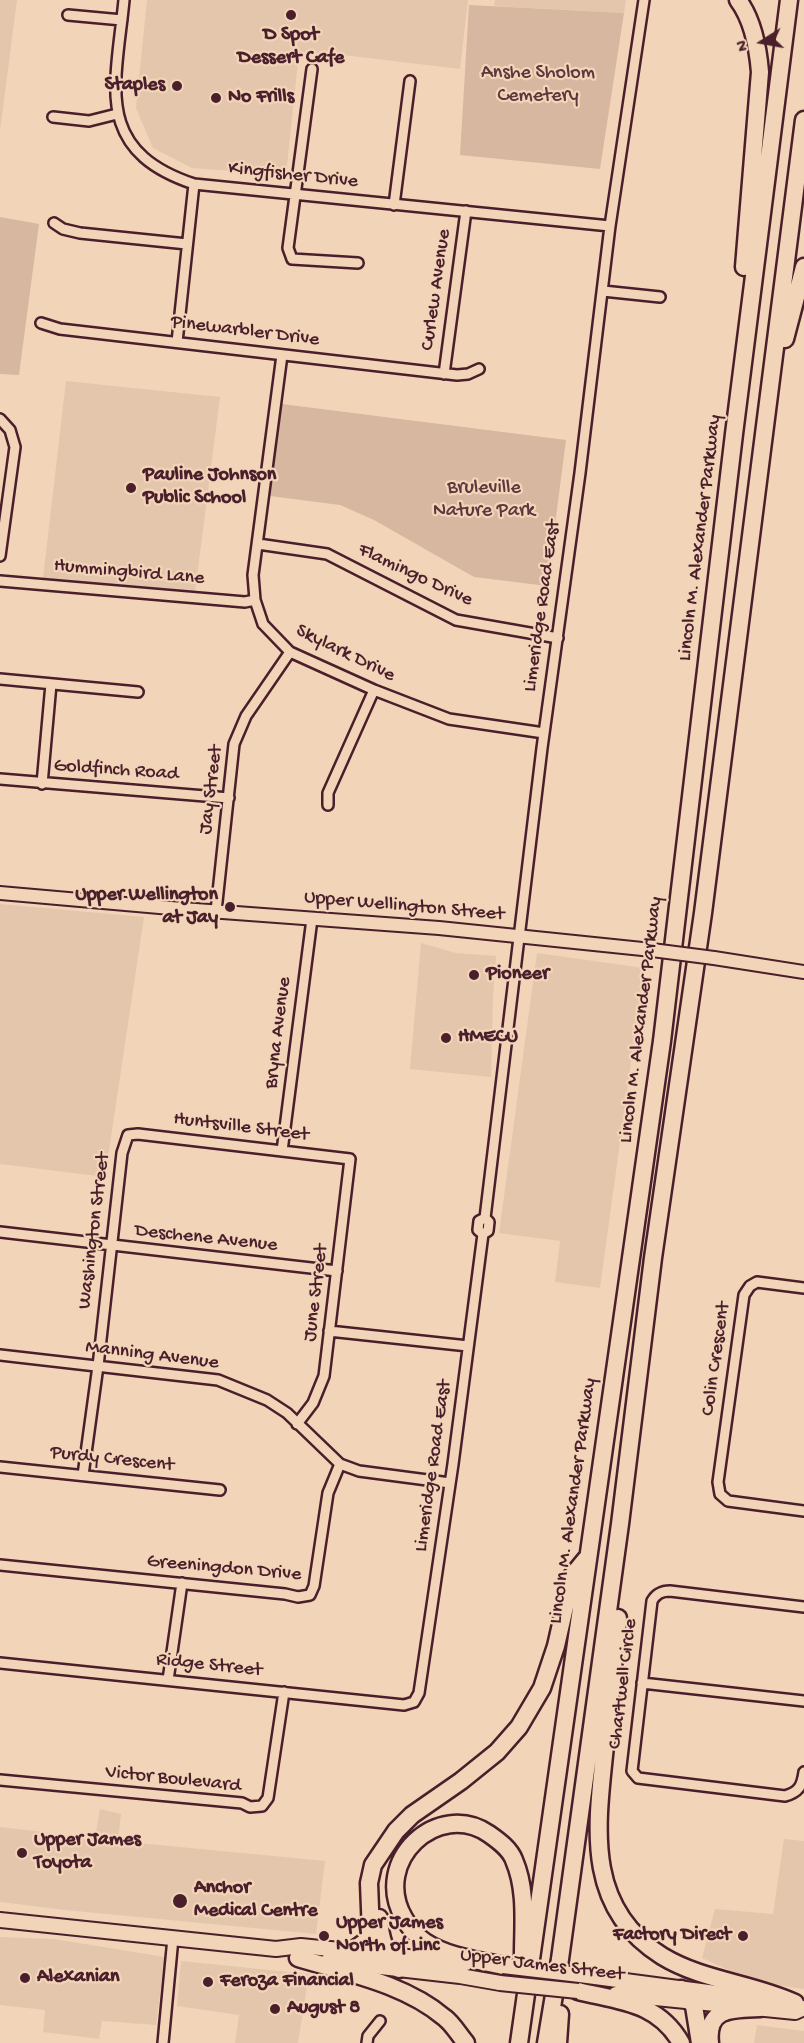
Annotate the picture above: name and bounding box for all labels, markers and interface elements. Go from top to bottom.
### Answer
marker: D Spot Dessert Cafe [284,8,298,22]
north arrow [732,12,792,72]
place label: D Spot Dessert Cafe [238,24,344,71]
text: N [734,39,754,52]
park label: Anshe Sholom Cemetery [481,62,595,109]
place label: Staples [105,74,165,98]
marker: Staples [170,79,184,93]
place label: No Frills [228,86,294,110]
marker: No Frills [209,91,223,105]
street label: Kingfisher Drive [227,157,359,195]
street label: Curlew Avenue [417,228,457,352]
street label: Pinewarbler Drive [169,311,321,353]
street label: Lincoln M. Alexander Parkway [674,413,728,663]
place label: Pauline Johnson Public School [143,464,276,511]
park label: Bruleville Nature Park [433,477,535,524]
marker: Pauline Johnson Public School [124,481,138,495]
street label: Limeridge Road East [519,519,567,693]
street label: Flamingo Drive [354,539,476,613]
street label: Hummingbird Lane [53,554,205,592]
street label: Skylark Drive [291,620,399,688]
street label: Jay Street [195,744,229,836]
street label: Goldfinch Road [53,755,179,787]
place label: Upper Wellington at Jay [75,884,218,931]
street label: Upper Wellington Street [303,886,505,928]
street label: Lincoln M. Alexander Parkway [615,895,669,1145]
marker: Upper Wellington at Jay [223,900,237,914]
place label: Pioneer [486,963,549,987]
marker: Pioneer [467,968,481,982]
street label: Bryna Avenue [260,976,298,1090]
place label: HMECU [458,1026,518,1050]
marker: HMECU [439,1031,453,1045]
street label: Huntsville Street [172,1108,310,1148]
street label: Washington Street [73,1151,117,1311]
street label: Deschene Avenue [133,1220,279,1258]
street label: June Street [299,1243,335,1343]
street label: Colin Crescent [697,1301,737,1417]
street label: Manning Avenue [84,1336,220,1376]
street label: Lincoln M. Alexander Parkway [545,1377,603,1625]
street label: Limeridge Road East [410,1379,458,1553]
street label: Purdy Crescent [49,1442,175,1478]
street label: Greeningdon Drive [146,1550,302,1588]
street label: Chartwell Circle [604,1617,644,1751]
street label: Ridge Street [155,1649,263,1683]
street label: Victor Boulevard [104,1761,242,1799]
place label: Upper James Toyota [34,1829,141,1876]
marker: Upper James Toyota [15,1846,29,1860]
place label: Anchor Medical Centre [194,1877,318,1924]
marker: Anchor Medical Centre [171,1892,189,1910]
place label: Upper James North of Linc [336,1912,443,1959]
place label: Factory Direct [613,1924,731,1948]
marker: Upper James North of Linc [317,1929,331,1943]
marker: Factory Direct [736,1929,750,1943]
street label: Upper James Street [459,1944,625,1988]
place label: Alexanian [37,1966,120,1990]
place label: Feroza Financial [220,1970,354,1994]
marker: Alexanian [18,1971,32,1985]
marker: Feroza Financial [201,1975,215,1989]
place label: August 8 [287,1997,360,2021]
marker: August 8 [268,2002,282,2016]

